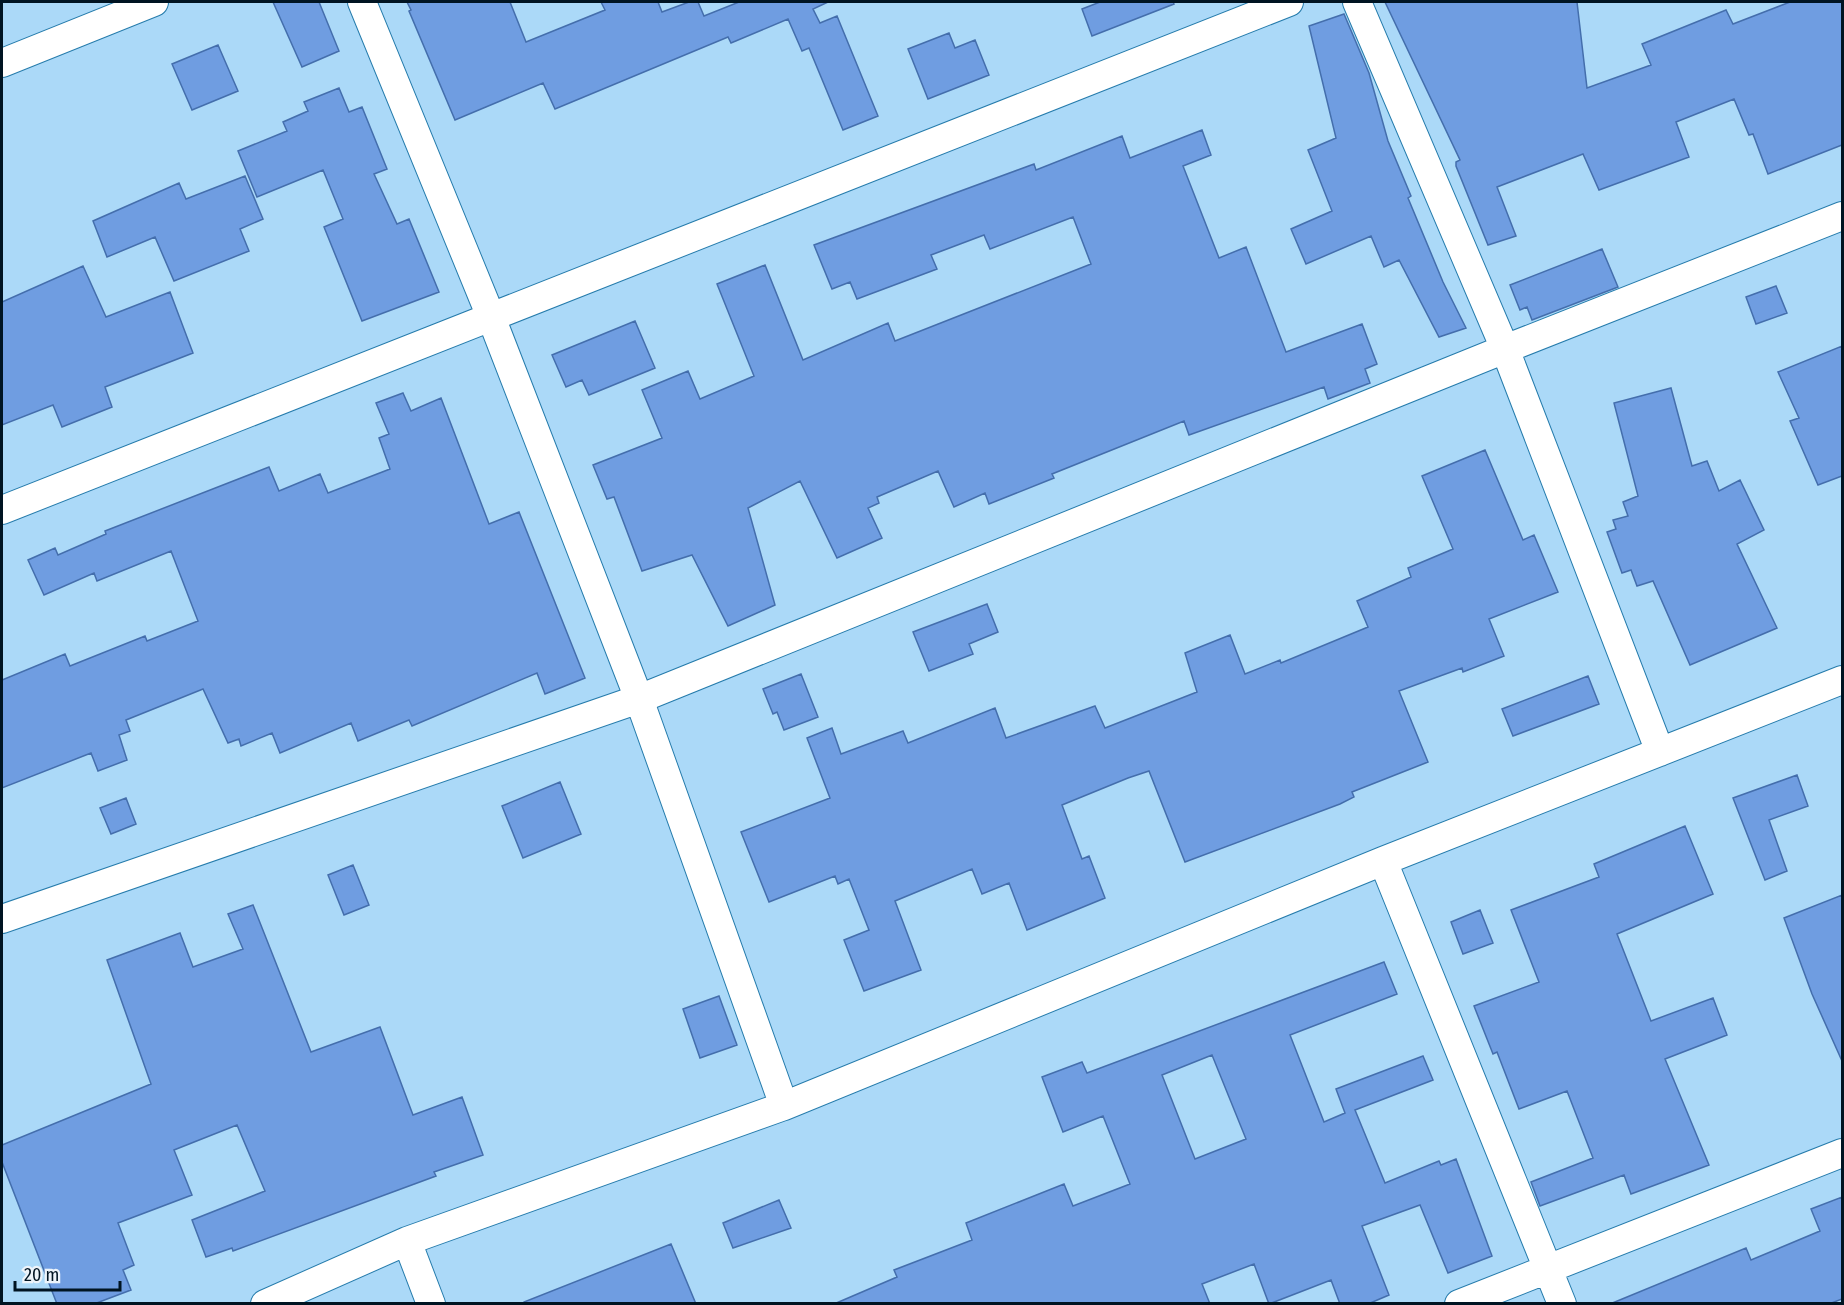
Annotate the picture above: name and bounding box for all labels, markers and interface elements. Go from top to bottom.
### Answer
scale bar [15,1254,120,1292]
text: 20 m [24,1264,59,1286]

